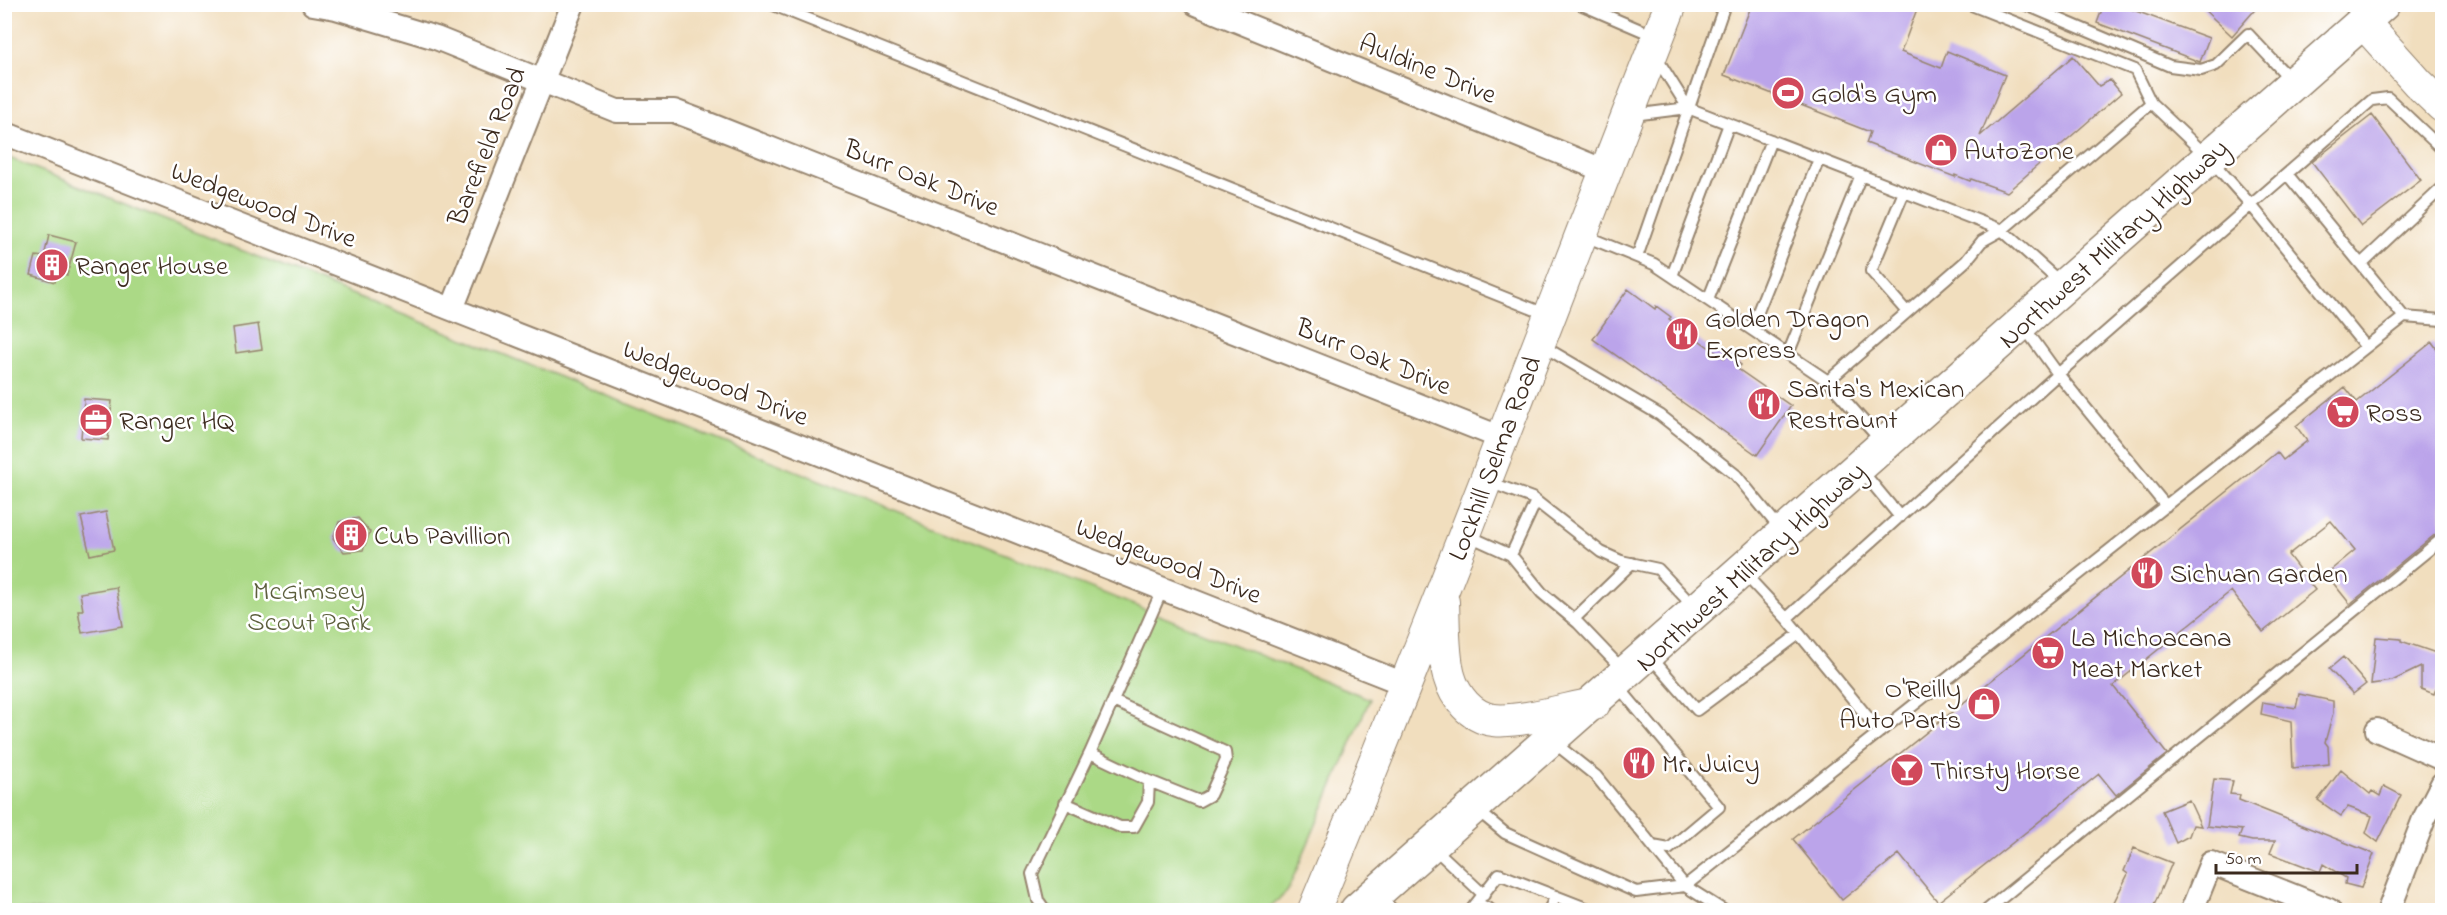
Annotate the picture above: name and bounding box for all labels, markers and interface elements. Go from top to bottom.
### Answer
street label: Auldine Drive [1352,25,1502,116]
street label: Barefield Road [438,62,538,233]
sports icon: Gold's Gym [1770,75,1806,111]
place label: Gold's Gym [1811,76,1937,115]
street label: Burr Oak Drive [837,130,1005,229]
street label: Northwest Military Highway [1991,131,2238,359]
shop icon: AutoZone [1923,132,1959,168]
place label: AutoZone [1964,133,2075,172]
street label: Wedgewood Drive [165,153,363,260]
building icon: Ranger House [34,247,70,283]
place label: Ranger House [75,248,229,287]
place label: Golden Dragon Express [1705,301,1869,371]
street label: Burr Oak Drive [1289,309,1457,408]
restaurant icon: Golden Dragon Express [1664,316,1700,352]
street label: Wedgewood Drive [617,331,815,438]
street label: Lockhill Selma Road [1439,351,1553,567]
place label: Sarita's Mexican Restraunt [1787,371,1964,441]
restaurant icon: Sarita's Mexican Restraunt [1746,386,1782,422]
supermarket icon: Ross [2325,394,2361,430]
place label: Ross [2366,395,2422,434]
office icon: Ranger HQ [78,402,114,438]
place label: Ranger HQ [119,403,235,442]
street label: Northwest Military Highway [1628,454,1875,682]
street label: Wedgewood Drive [1070,509,1268,616]
building icon: Cub Pavillion [333,517,369,553]
place label: Cub Pavillion [374,518,510,557]
restaurant icon: Sichuan Garden [2129,555,2165,591]
place label: Sichuan Garden [2170,556,2347,595]
park label: McGimsey Scout Park [247,573,371,643]
place label: La Michoacana Meat Market [2071,620,2231,690]
supermarket icon: La Michoacana Meat Market [2030,635,2066,671]
place label: O'Reilly Auto Parts [1839,671,1961,741]
shop icon: O'Reilly Auto Parts [1966,686,2002,722]
restaurant icon: Mr. Juicy [1621,745,1657,781]
place label: Mr. Juicy [1662,746,1759,785]
bar icon: Thirsty Horse [1889,752,1925,788]
place label: Thirsty Horse [1930,753,2081,792]
scale bar [2216,837,2357,875]
text: 50 m [2225,847,2262,873]

